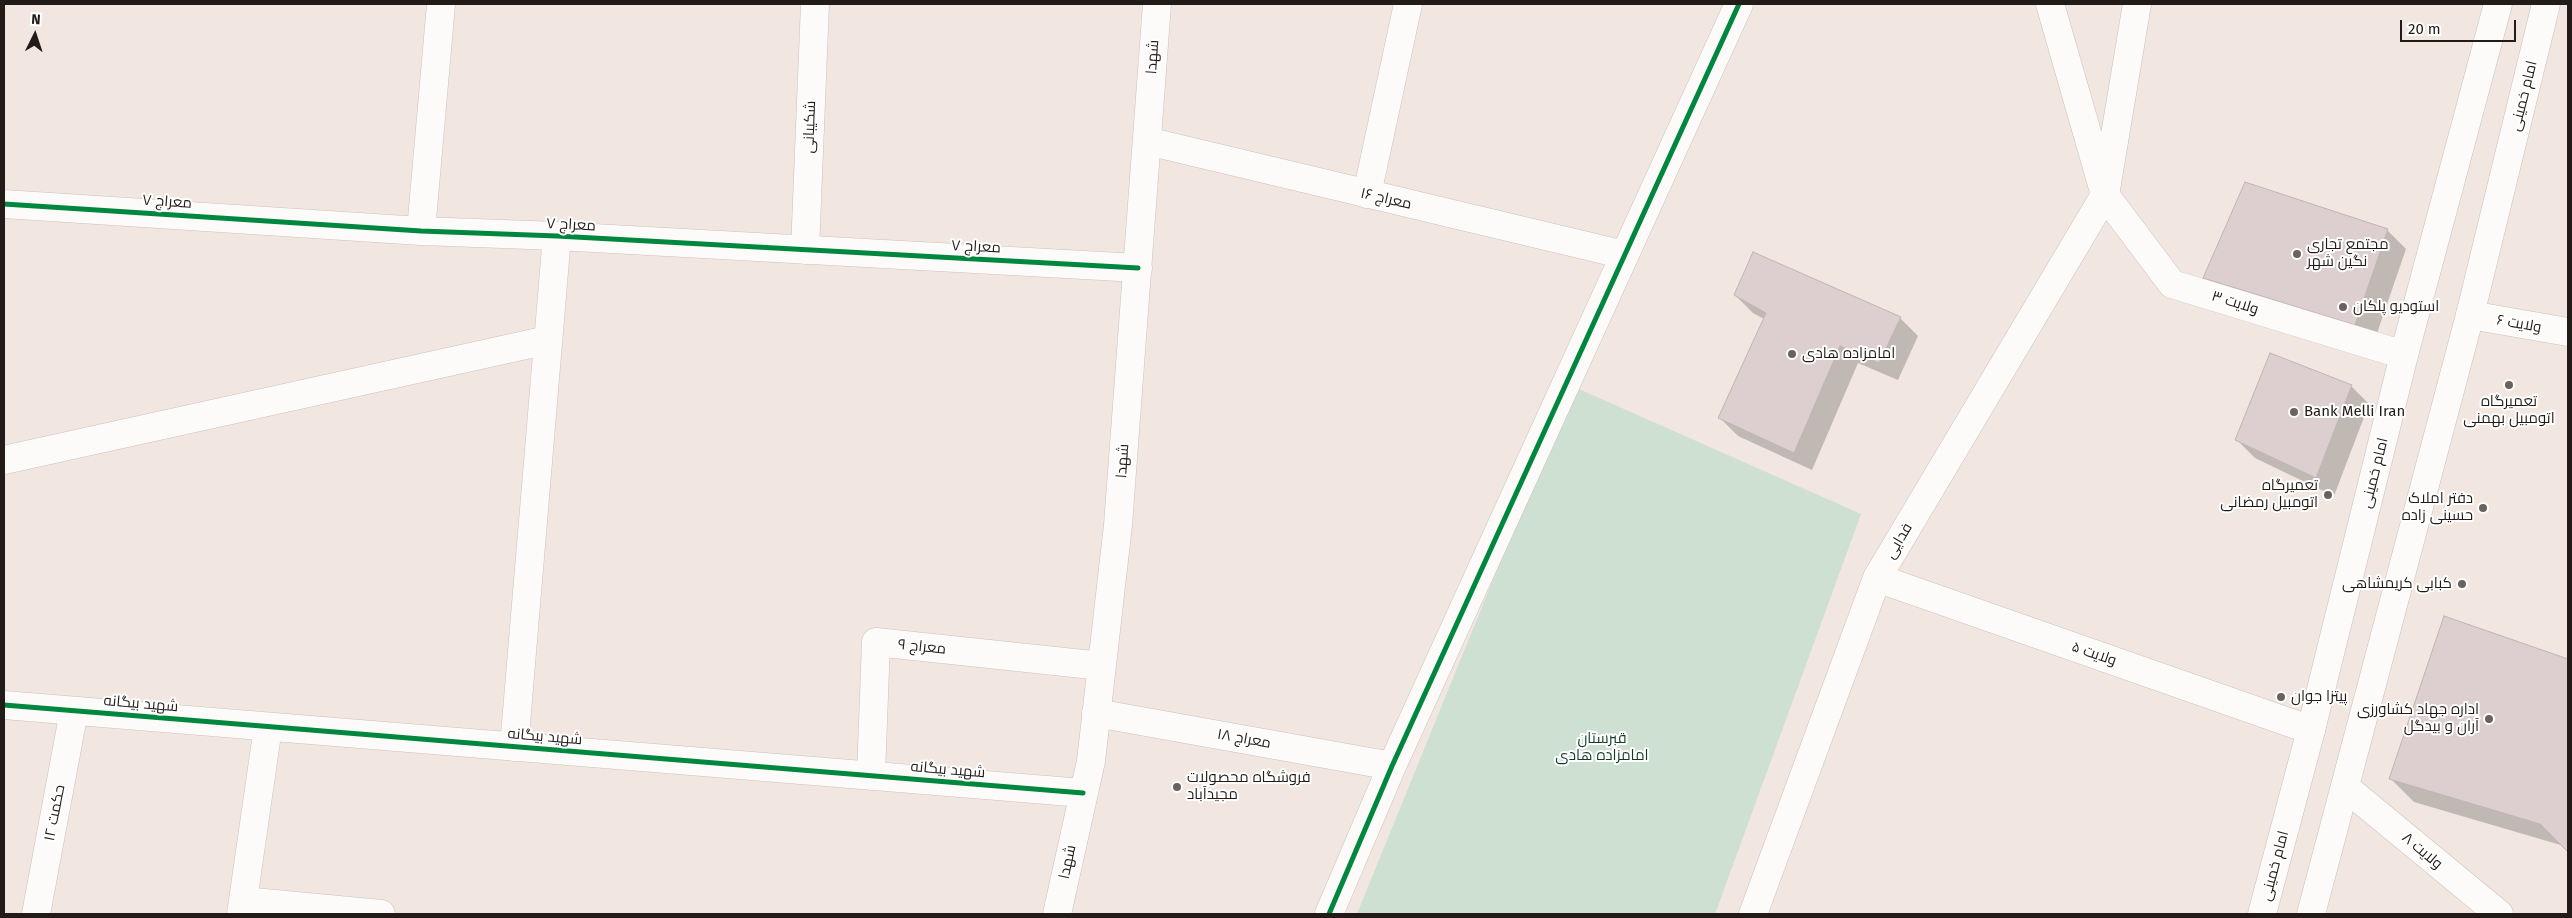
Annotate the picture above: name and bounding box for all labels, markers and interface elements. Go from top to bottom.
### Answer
north arrow [10,10,60,60]
scale bar [2402,10,2518,42]
text: N [31,11,41,28]
text: 20 m [2408,20,2441,38]
street label: شهدا [1143,39,1163,75]
street label: امام خمینی [2507,59,2541,133]
street label: شکیبانی [800,100,820,154]
street label: معراج ۱۶ [1359,184,1413,214]
street label: معراج ۷ [142,191,192,213]
street label: معراج ۷ [546,215,596,235]
place label: مجتمع تجاری نگین شهر [2307,236,2389,271]
street label: معراج ۷ [951,237,1001,257]
marker: مجتمع تجاری نگین شهر [2291,248,2303,260]
street label: ولایت ۳ [2209,287,2261,319]
place label: استودیو پلکان [2353,298,2439,316]
marker: استودیو پلکان [2337,301,2349,313]
street label: ولایت ۶ [2495,311,2543,337]
place label: امامزاده هادی [1802,345,1895,363]
marker: امامزاده هادی [1786,348,1798,360]
marker: تعمیرگاه اتومبیل بهمنی [2503,379,2515,391]
place label: تعمیرگاه اتومبیل بهمنی [2463,393,2555,428]
place label: Bank Melli Iran [2304,403,2405,421]
marker: Bank Melli Iran [2288,406,2300,418]
street label: امام خمینی [2358,436,2392,510]
street label: شهدا [1113,443,1133,479]
place label: تعمیرگاه اتومبیل رمضانی [2220,477,2318,512]
marker: تعمیرگاه اتومبیل رمضانی [2322,489,2334,501]
place label: دفتر املاک حسینی زاده [2402,490,2473,525]
marker: دفتر املاک حسینی زاده [2477,502,2489,514]
street label: فدایی [1881,520,1917,562]
place label: کبابی کریمشاهی [2342,575,2452,593]
marker: کبابی کریمشاهی [2456,578,2468,590]
street label: معراج ۹ [897,636,947,658]
street label: ولایت ۵ [2069,638,2119,670]
place label: پیتزا جوان [2291,688,2347,706]
marker: پیتزا جوان [2275,691,2287,703]
street label: شهید بیگانه [103,692,179,716]
place label: اداره جهاد کشاورزی آران و بیدگل [2357,701,2479,736]
marker: اداره جهاد کشاورزی آران و بیدگل [2483,713,2495,725]
street label: شهید بیگانه [507,725,583,749]
street label: معراج ۱۸ [1216,725,1272,753]
park label: قبرستان امامزاده هادی [1555,730,1649,765]
street label: شهید بیگانه [910,758,986,782]
place label: فروشگاه محصولات مجیدآباد [1187,769,1311,804]
marker: فروشگاه محصولات مجیدآباد [1171,781,1183,793]
street label: حکمت ۱۲ [41,783,69,843]
street label: امام خمینی [2257,829,2293,903]
street label: ولایت ۸ [2398,829,2446,873]
street label: شهدا [1056,843,1080,881]

